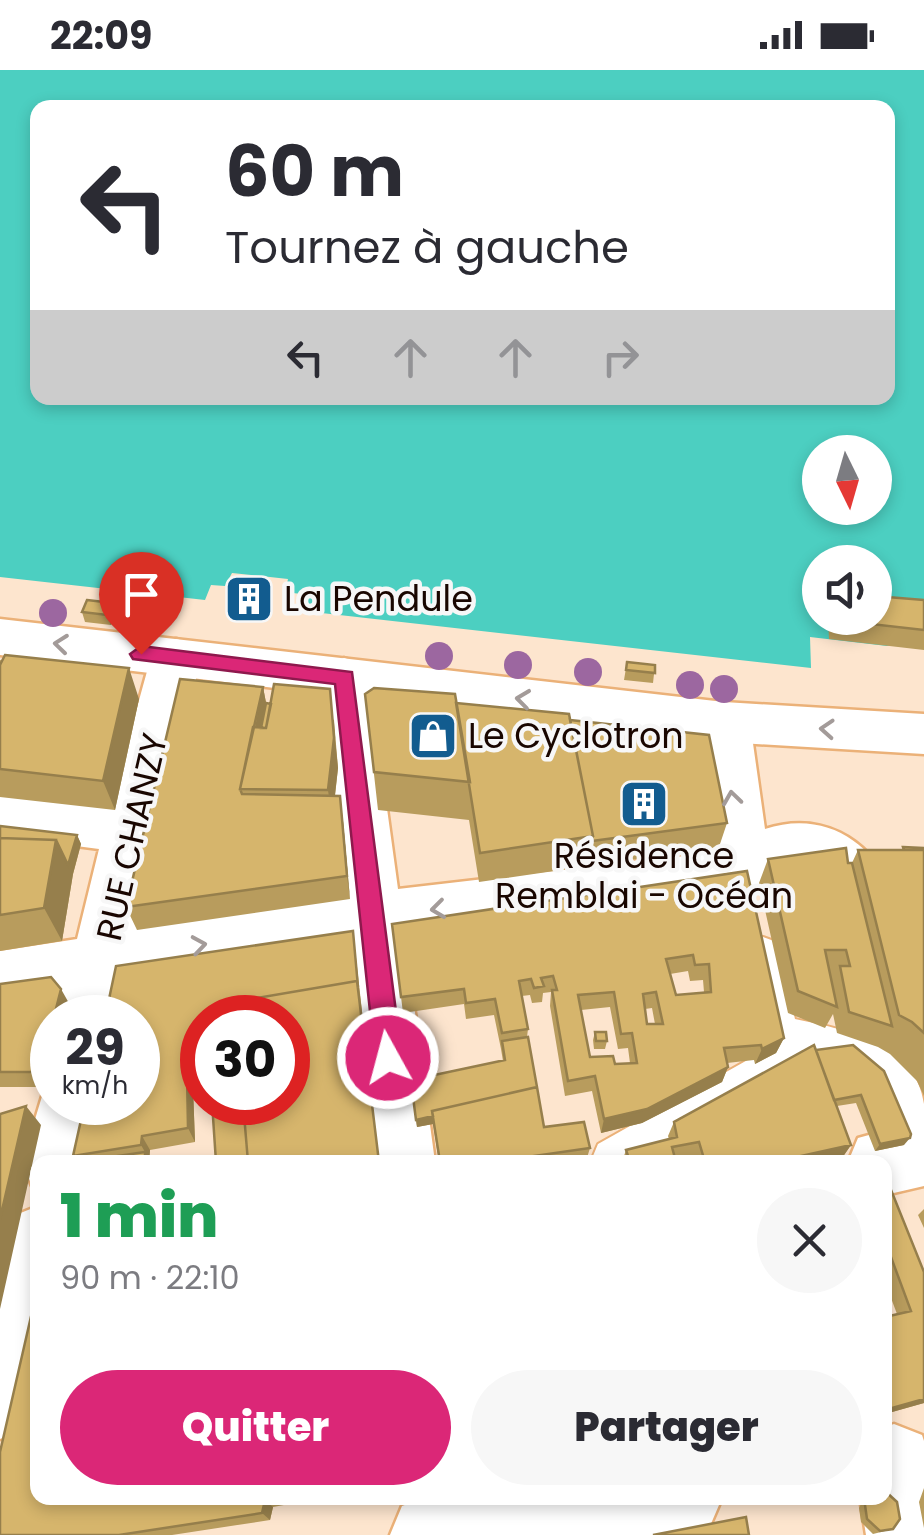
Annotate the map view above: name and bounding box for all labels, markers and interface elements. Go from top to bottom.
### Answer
text: 22:09 [50,9,152,62]
text: 60 m [225,122,404,221]
icon: left [60,140,190,270]
text: Tournez à gauche [225,216,629,279]
icon: left [278,330,333,385]
icon: ahead [383,330,438,385]
icon: ahead [488,330,543,385]
icon: right [593,330,648,385]
north arrow [802,435,892,525]
map controls [802,435,892,635]
button: sound [802,545,892,635]
pin [99,552,184,655]
icon: arrive [114,567,169,622]
building icon: La Pendule [223,573,275,625]
place label: La Pendule [284,574,473,623]
one-way arrow [53,634,69,655]
one-way arrow [515,689,531,710]
shop icon: Le Cyclotron [407,710,459,762]
place label: Le Cyclotron [468,711,684,760]
one-way arrow [818,719,834,740]
street label: RUE CHANZY [84,729,179,945]
building icon: Résidence Remblai - Océan [618,778,670,830]
one-way arrow [722,789,743,805]
place label: Résidence Remblai - Océan [495,831,793,920]
one-way arrow [429,898,445,919]
one-way arrow [191,936,207,957]
speed limit sign: 30 [180,995,310,1125]
position arrow [336,1006,440,1110]
text: 29 [65,1012,125,1083]
text: km/h [62,1068,128,1103]
text: 1 min [60,1174,218,1258]
button: close [757,1188,862,1293]
text: 90 m · 22:10 [60,1255,240,1300]
button: Quitter [60,1370,451,1485]
button: Partager [471,1370,862,1485]

